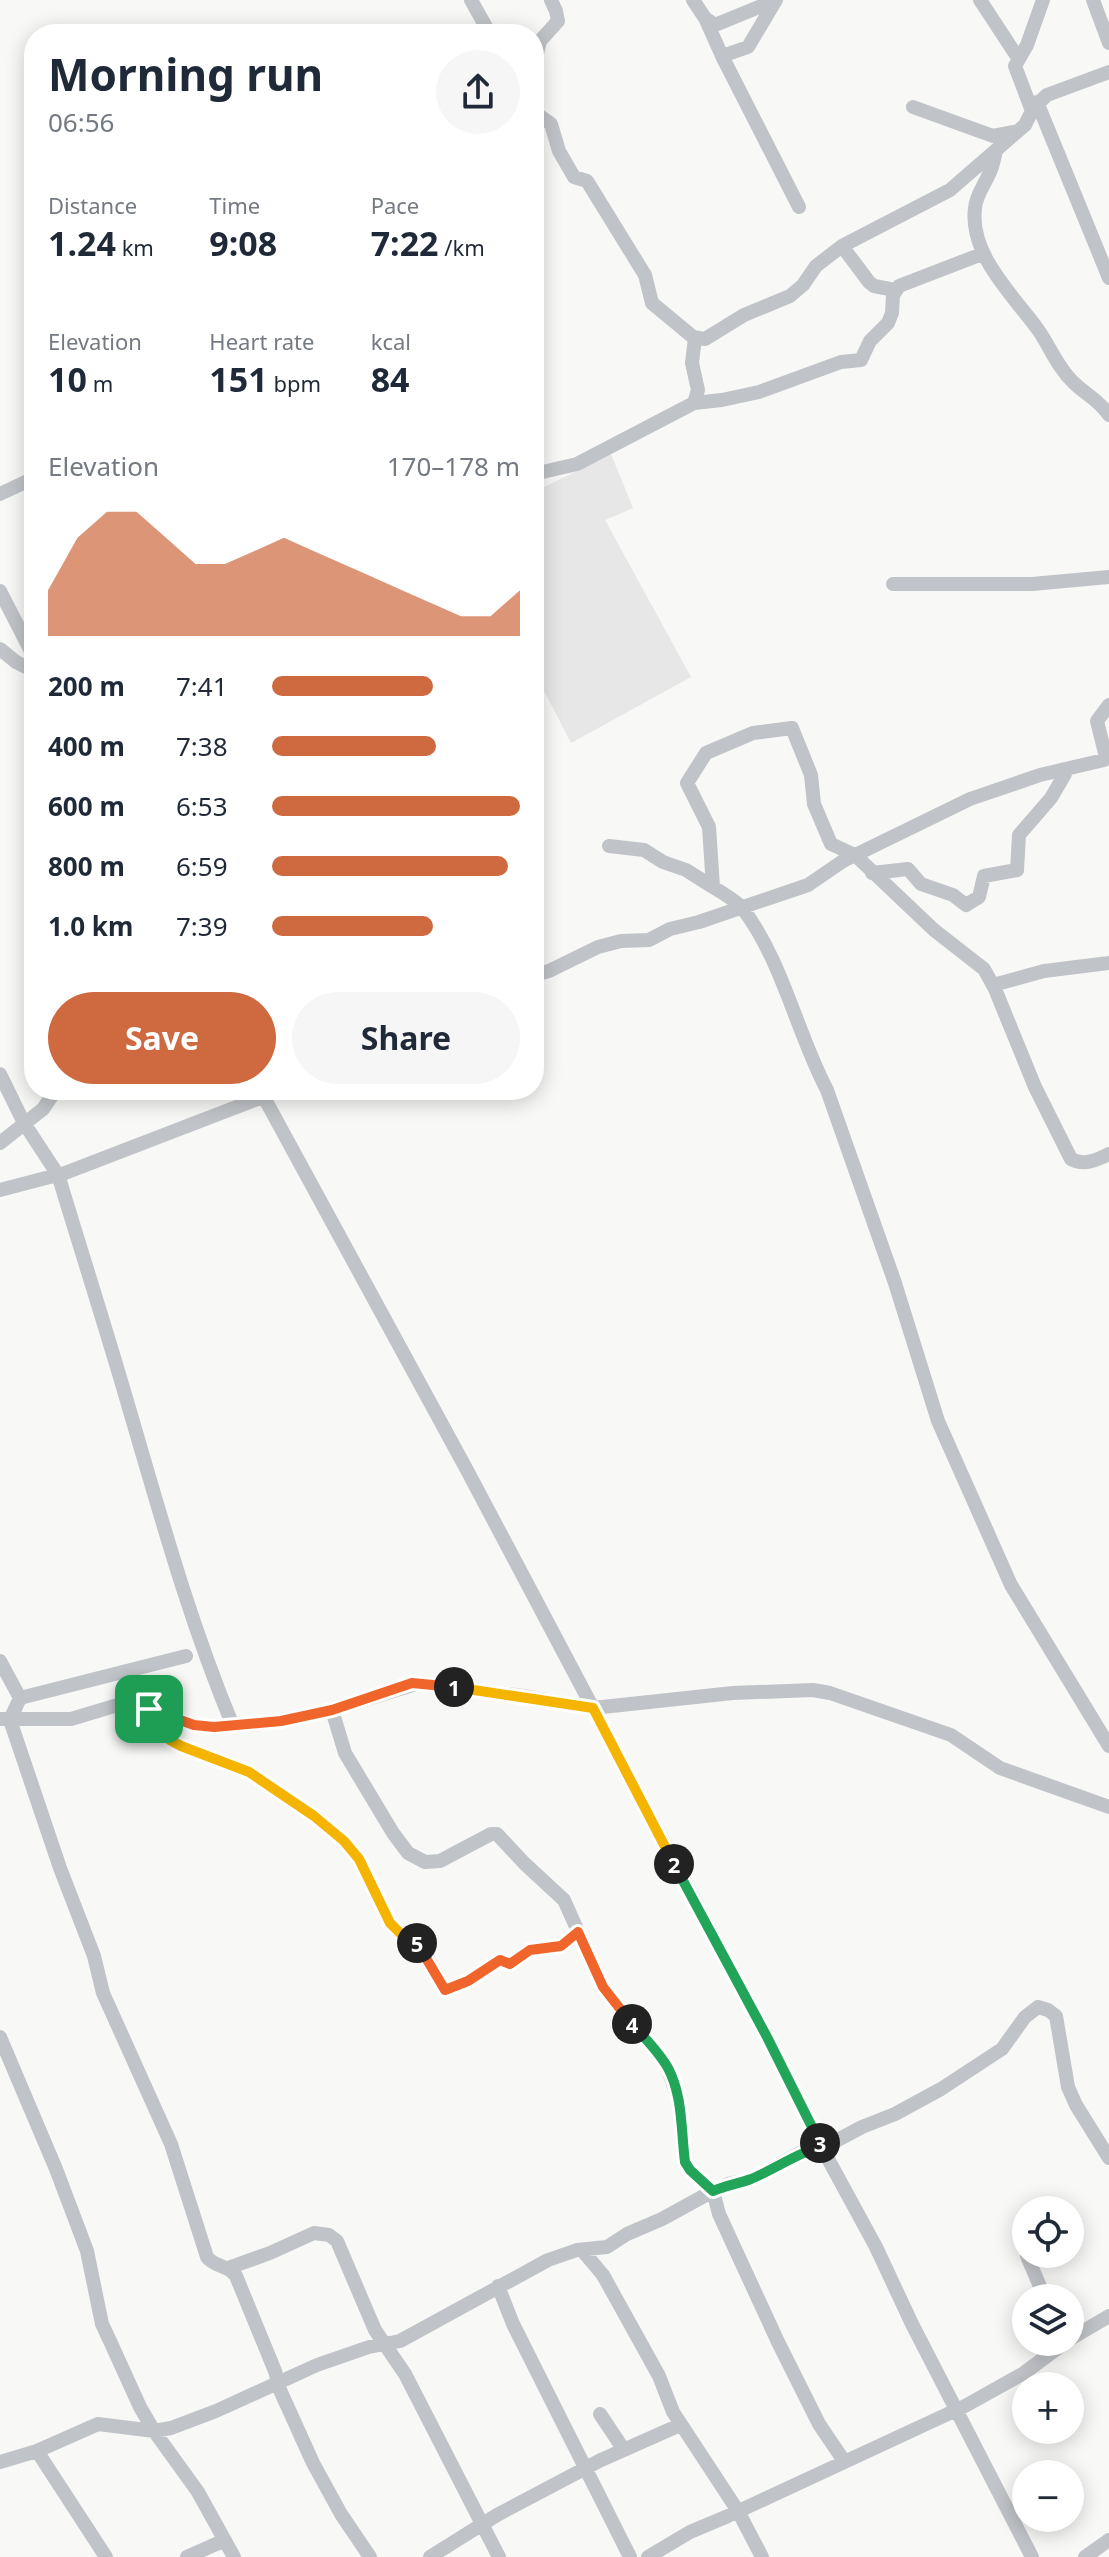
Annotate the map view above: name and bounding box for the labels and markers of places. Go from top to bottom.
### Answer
pin: 1 [434,1667,474,1707]
pin [115,1675,183,1743]
pin: 2 [654,1844,694,1884]
pin: 5 [397,1923,437,1963]
pin: 4 [612,2004,652,2044]
pin: 3 [800,2123,840,2163]

